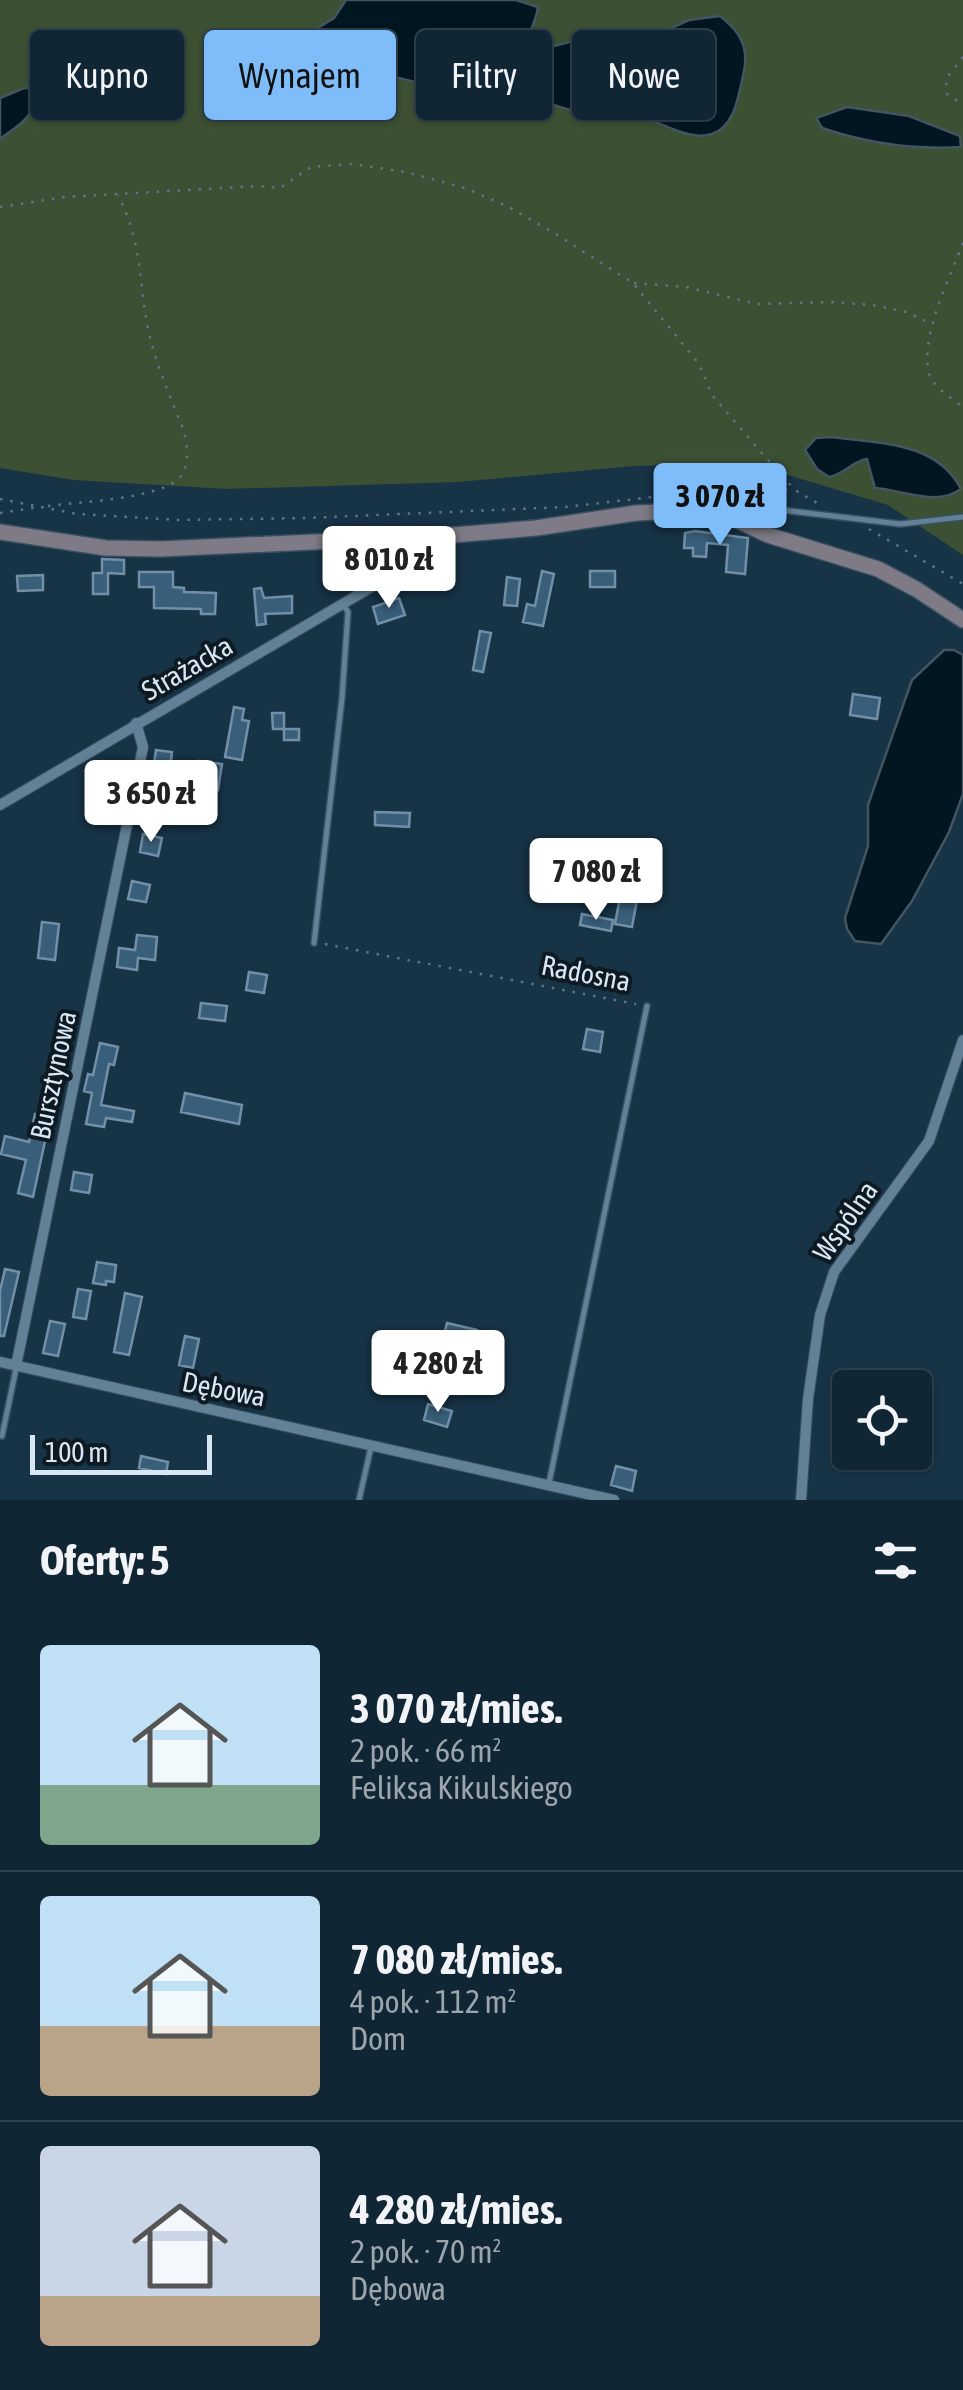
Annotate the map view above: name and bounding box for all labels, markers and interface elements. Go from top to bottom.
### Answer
chip: Kupno [30,30,184,120]
chip: Wynajem [204,30,396,120]
chip: Filtry [416,30,552,120]
chip: Nowe [572,30,715,120]
pin: 3 070 zł [617,463,823,548]
text: 3 070 zł [676,477,764,514]
pin: 8 010 zł [286,526,492,611]
text: 8 010 zł [345,540,433,577]
street label: Strażacka [136,629,238,707]
pin: 3 650 zł [48,760,254,845]
text: 3 650 zł [107,774,195,811]
pin: 7 080 zł [493,838,699,923]
text: 7 080 zł [552,852,640,889]
street label: Radosna [539,949,633,997]
street label: Bursztynowa [24,1008,82,1142]
street label: Wspólna [806,1175,884,1267]
pin: 4 280 zł [335,1330,541,1415]
text: 4 280 zł [394,1344,482,1381]
street label: Dębowa [180,1365,268,1413]
map controls [832,1370,932,1470]
button: locate [832,1370,932,1470]
scale bar [30,1430,212,1474]
text: 100 m [45,1436,108,1468]
icon: filters [868,1533,923,1588]
text: Oferty: 5 [40,1536,170,1584]
text: 3 070 zł/mies. [350,1684,562,1732]
icon: home [120,1685,240,1805]
text: 2 pok. · 66 m² [350,1732,502,1769]
text: Feliksa Kikulskiego [350,1769,573,1806]
text: 7 080 zł/mies. [350,1935,562,1983]
icon: home [120,1936,240,2056]
text: 4 pok. · 112 m² [350,1983,517,2020]
text: Dom [350,2020,406,2057]
text: 4 280 zł/mies. [350,2185,562,2233]
icon: home [120,2186,240,2306]
text: 2 pok. · 70 m² [350,2233,502,2270]
text: Dębowa [350,2270,446,2307]

